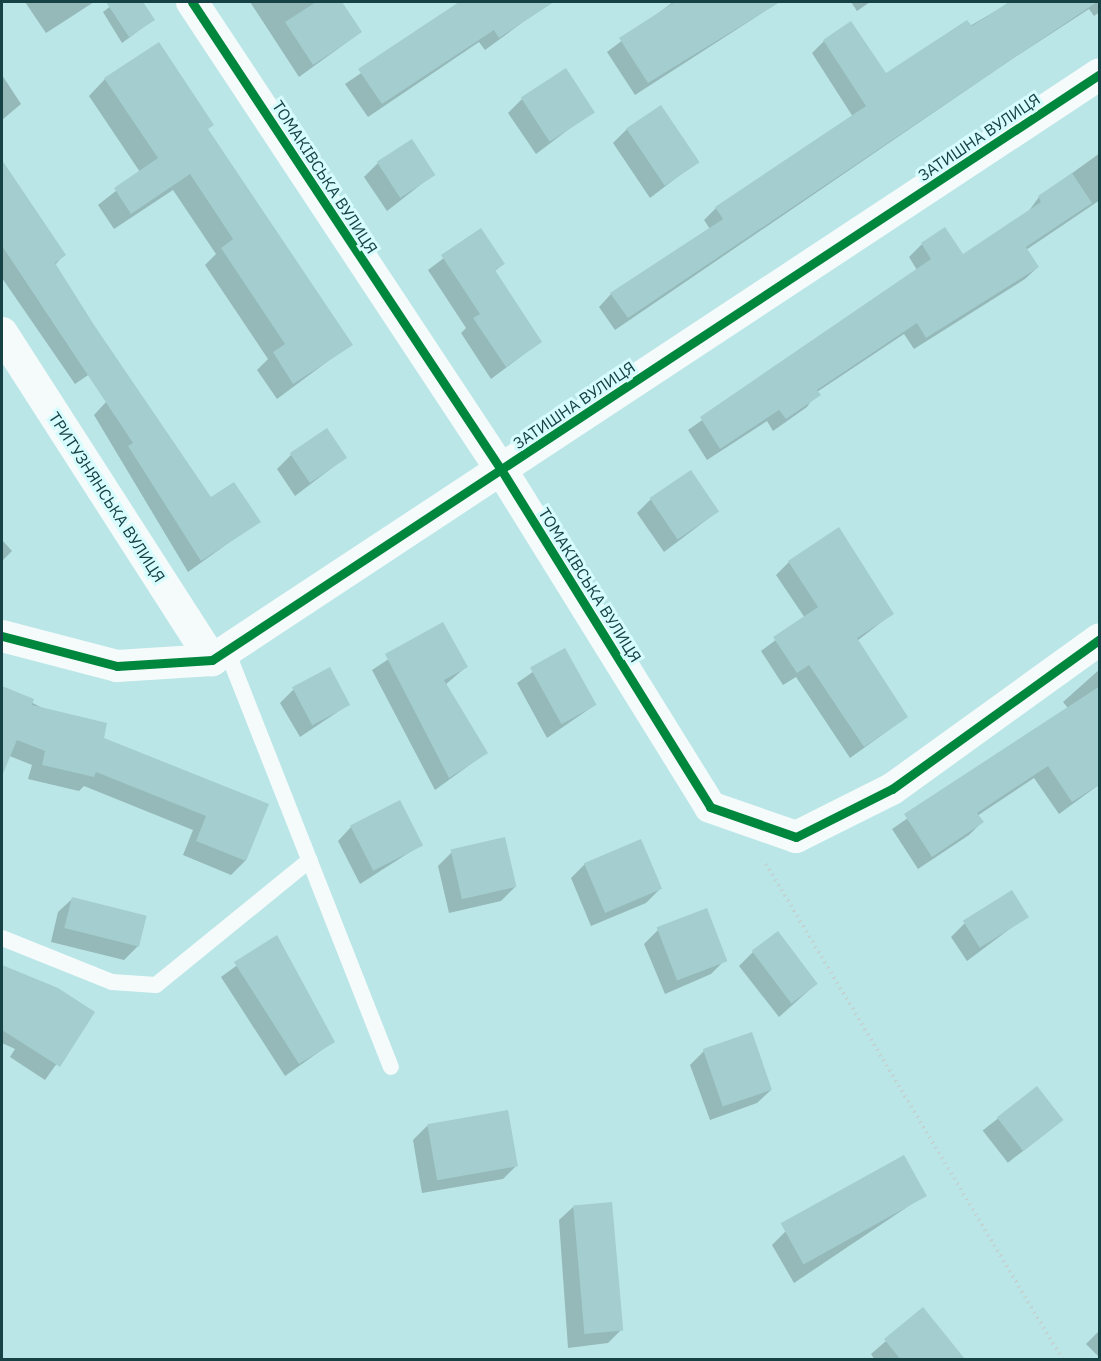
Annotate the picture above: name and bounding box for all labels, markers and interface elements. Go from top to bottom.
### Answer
street label: ЗАТИШНА ВУЛИЦЯ [914,89,1044,185]
street label: ТОМАКІВСЬКА ВУЛИЦЯ [268,97,382,257]
street label: ЗАТИШНА ВУЛИЦЯ [509,357,639,453]
street label: ТРИТУЗНЯНСЬКА ВУЛИЦЯ [45,408,169,586]
street label: ТОМАКІВСЬКА ВУЛИЦЯ [535,504,645,666]

